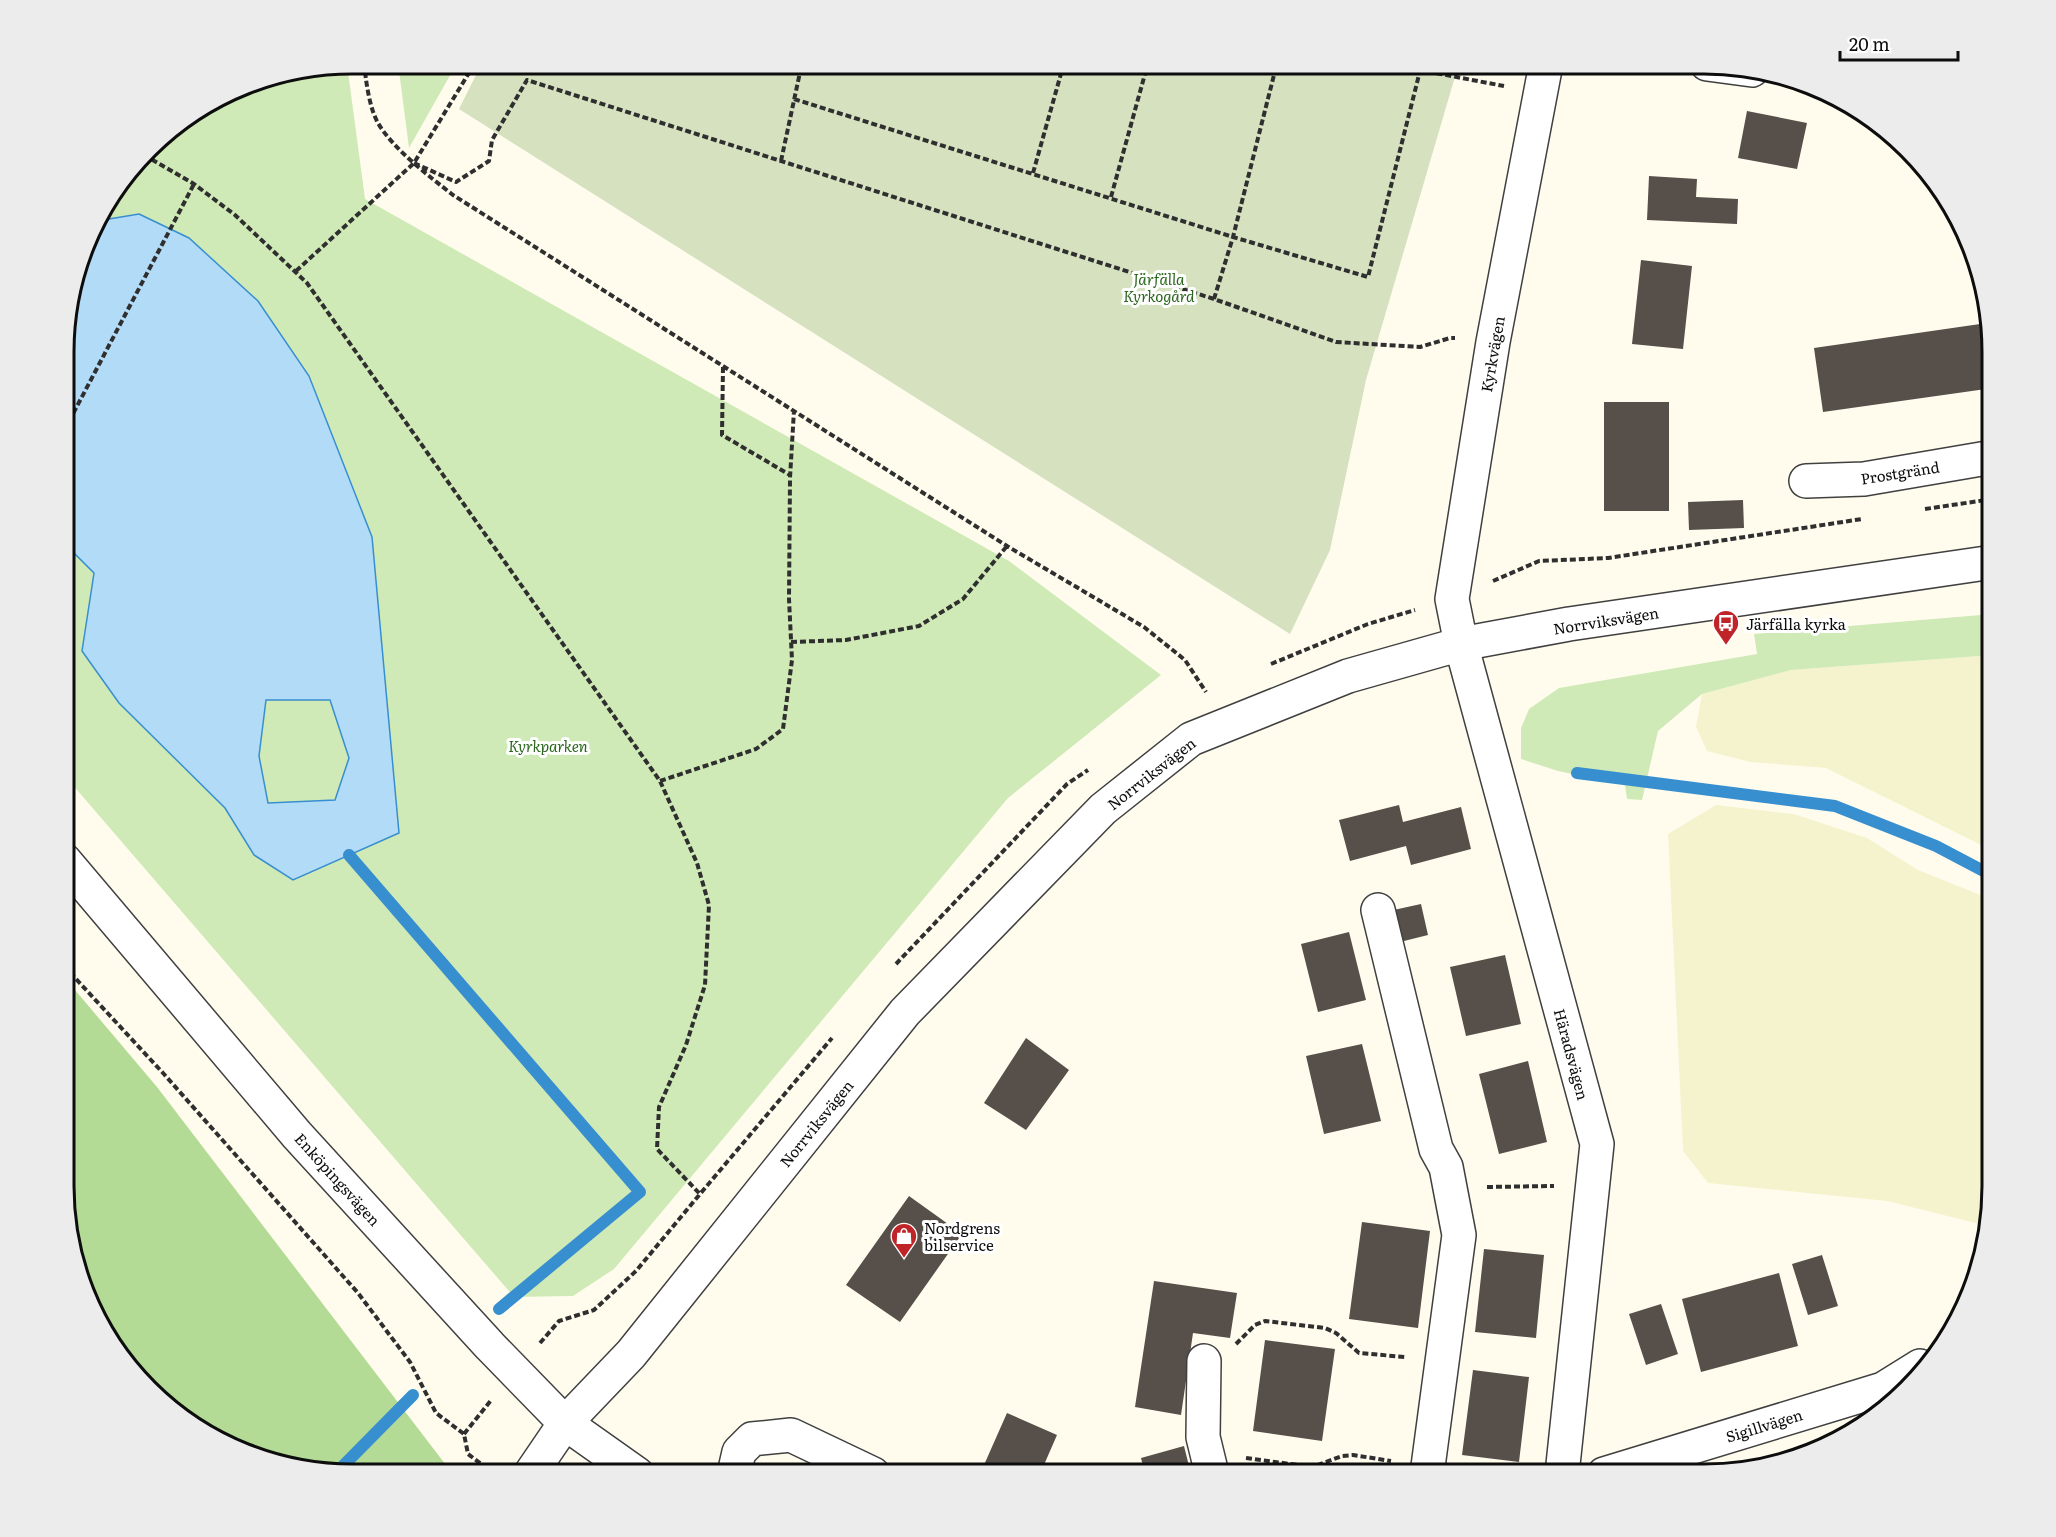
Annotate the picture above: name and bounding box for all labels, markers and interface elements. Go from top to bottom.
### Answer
scale bar [1840,24,1958,62]
text: 20 m [1849,30,1890,57]
park label: Järfälla Kyrkogård [1123,267,1195,307]
street label: Kyrkvägen [1474,314,1510,394]
street label: Prostgränd [1859,454,1941,490]
street label: Norrviksvägen [1552,600,1661,640]
bus stop icon: Järfälla kyrka [1711,608,1741,646]
place label: Järfälla kyrka [1746,612,1847,635]
street label: Norrviksvägen [1102,731,1200,815]
park label: Kyrkparken [508,734,588,757]
street label: Häradsvägen [1549,1006,1595,1102]
street label: Norrviksvägen [774,1074,859,1172]
street label: Enköpingsvägen [290,1127,386,1231]
place label: Nordgrens bilservice [924,1216,1000,1256]
shop icon: Nordgrens bilservice [889,1221,919,1259]
street label: Sigillvägen [1723,1402,1805,1448]

